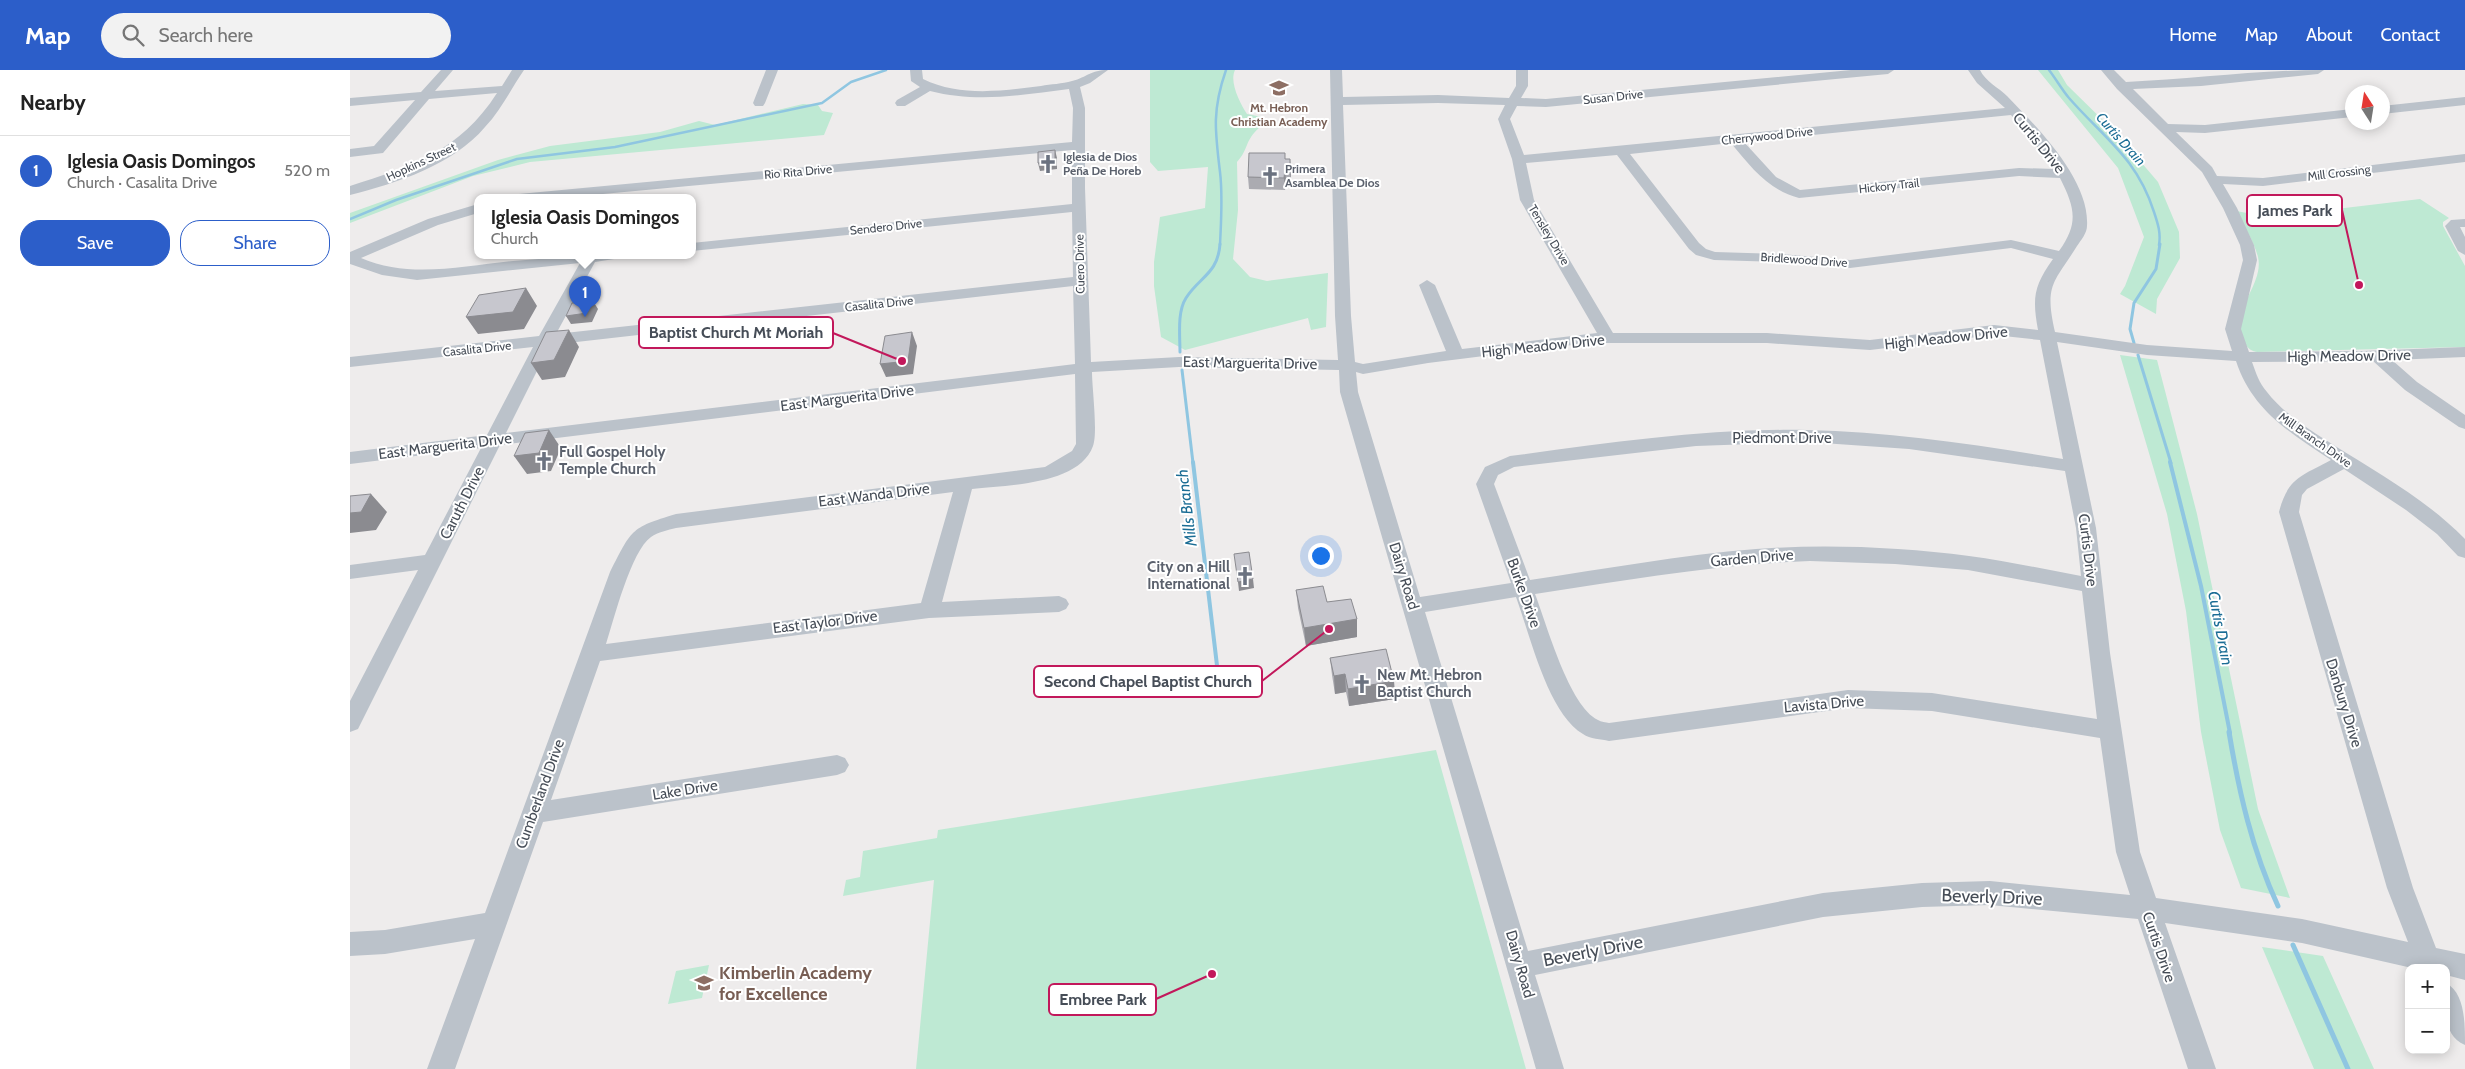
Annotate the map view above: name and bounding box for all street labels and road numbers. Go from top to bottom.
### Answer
street label: Susan Drive [1582,86,1644,107]
street label: Curtis Drive [2009,109,2069,177]
street label: Cherrywood Drive [1721,123,1813,148]
street label: Hopkins Street [384,139,458,184]
street label: Rio Rita Drive [763,161,833,182]
street label: Mill Crossing [2307,161,2372,184]
street label: Hickory Trail [1858,175,1920,196]
street label: Tensley Drive [1526,202,1573,268]
street label: Sendero Drive [849,215,923,238]
street label: Cuero Drive [1071,234,1088,294]
street label: Bridlewood Drive [1760,249,1848,270]
street label: Casalita Drive [844,292,914,315]
street label: High Meadow Drive [1883,323,2009,353]
street label: High Meadow Drive [1480,331,1606,361]
street label: Casalita Drive [442,337,512,360]
street label: High Meadow Drive [2287,346,2411,366]
street label: East Marguerita Drive [1183,353,1318,373]
street label: East Marguerita Drive [779,381,915,415]
street label: Mill Branch Drive [2276,409,2355,470]
street label: East Marguerita Drive [377,429,513,463]
street label: Piedmont Drive [1732,429,1832,447]
street label: Caruth Drive [436,463,488,542]
street label: East Wanda Drive [817,479,931,511]
street label: Curtis Drive [2075,513,2101,588]
street label: Dairy Road [1385,540,1423,612]
street label: Garden Drive [1710,545,1795,571]
street label: Burke Drive [1503,556,1545,630]
street label: East Taylor Drive [772,607,879,637]
street label: Danbury Drive [2322,656,2366,750]
street label: Lavista Drive [1783,691,1865,716]
street label: Cumberland Drive [512,736,568,851]
street label: Lake Drive [651,776,719,804]
street label: Beverly Drive [1941,884,2043,910]
street label: Curtis Drive [2139,910,2180,985]
street label: Dairy Road [1502,928,1538,1000]
street label: Beverly Drive [1541,931,1645,971]

